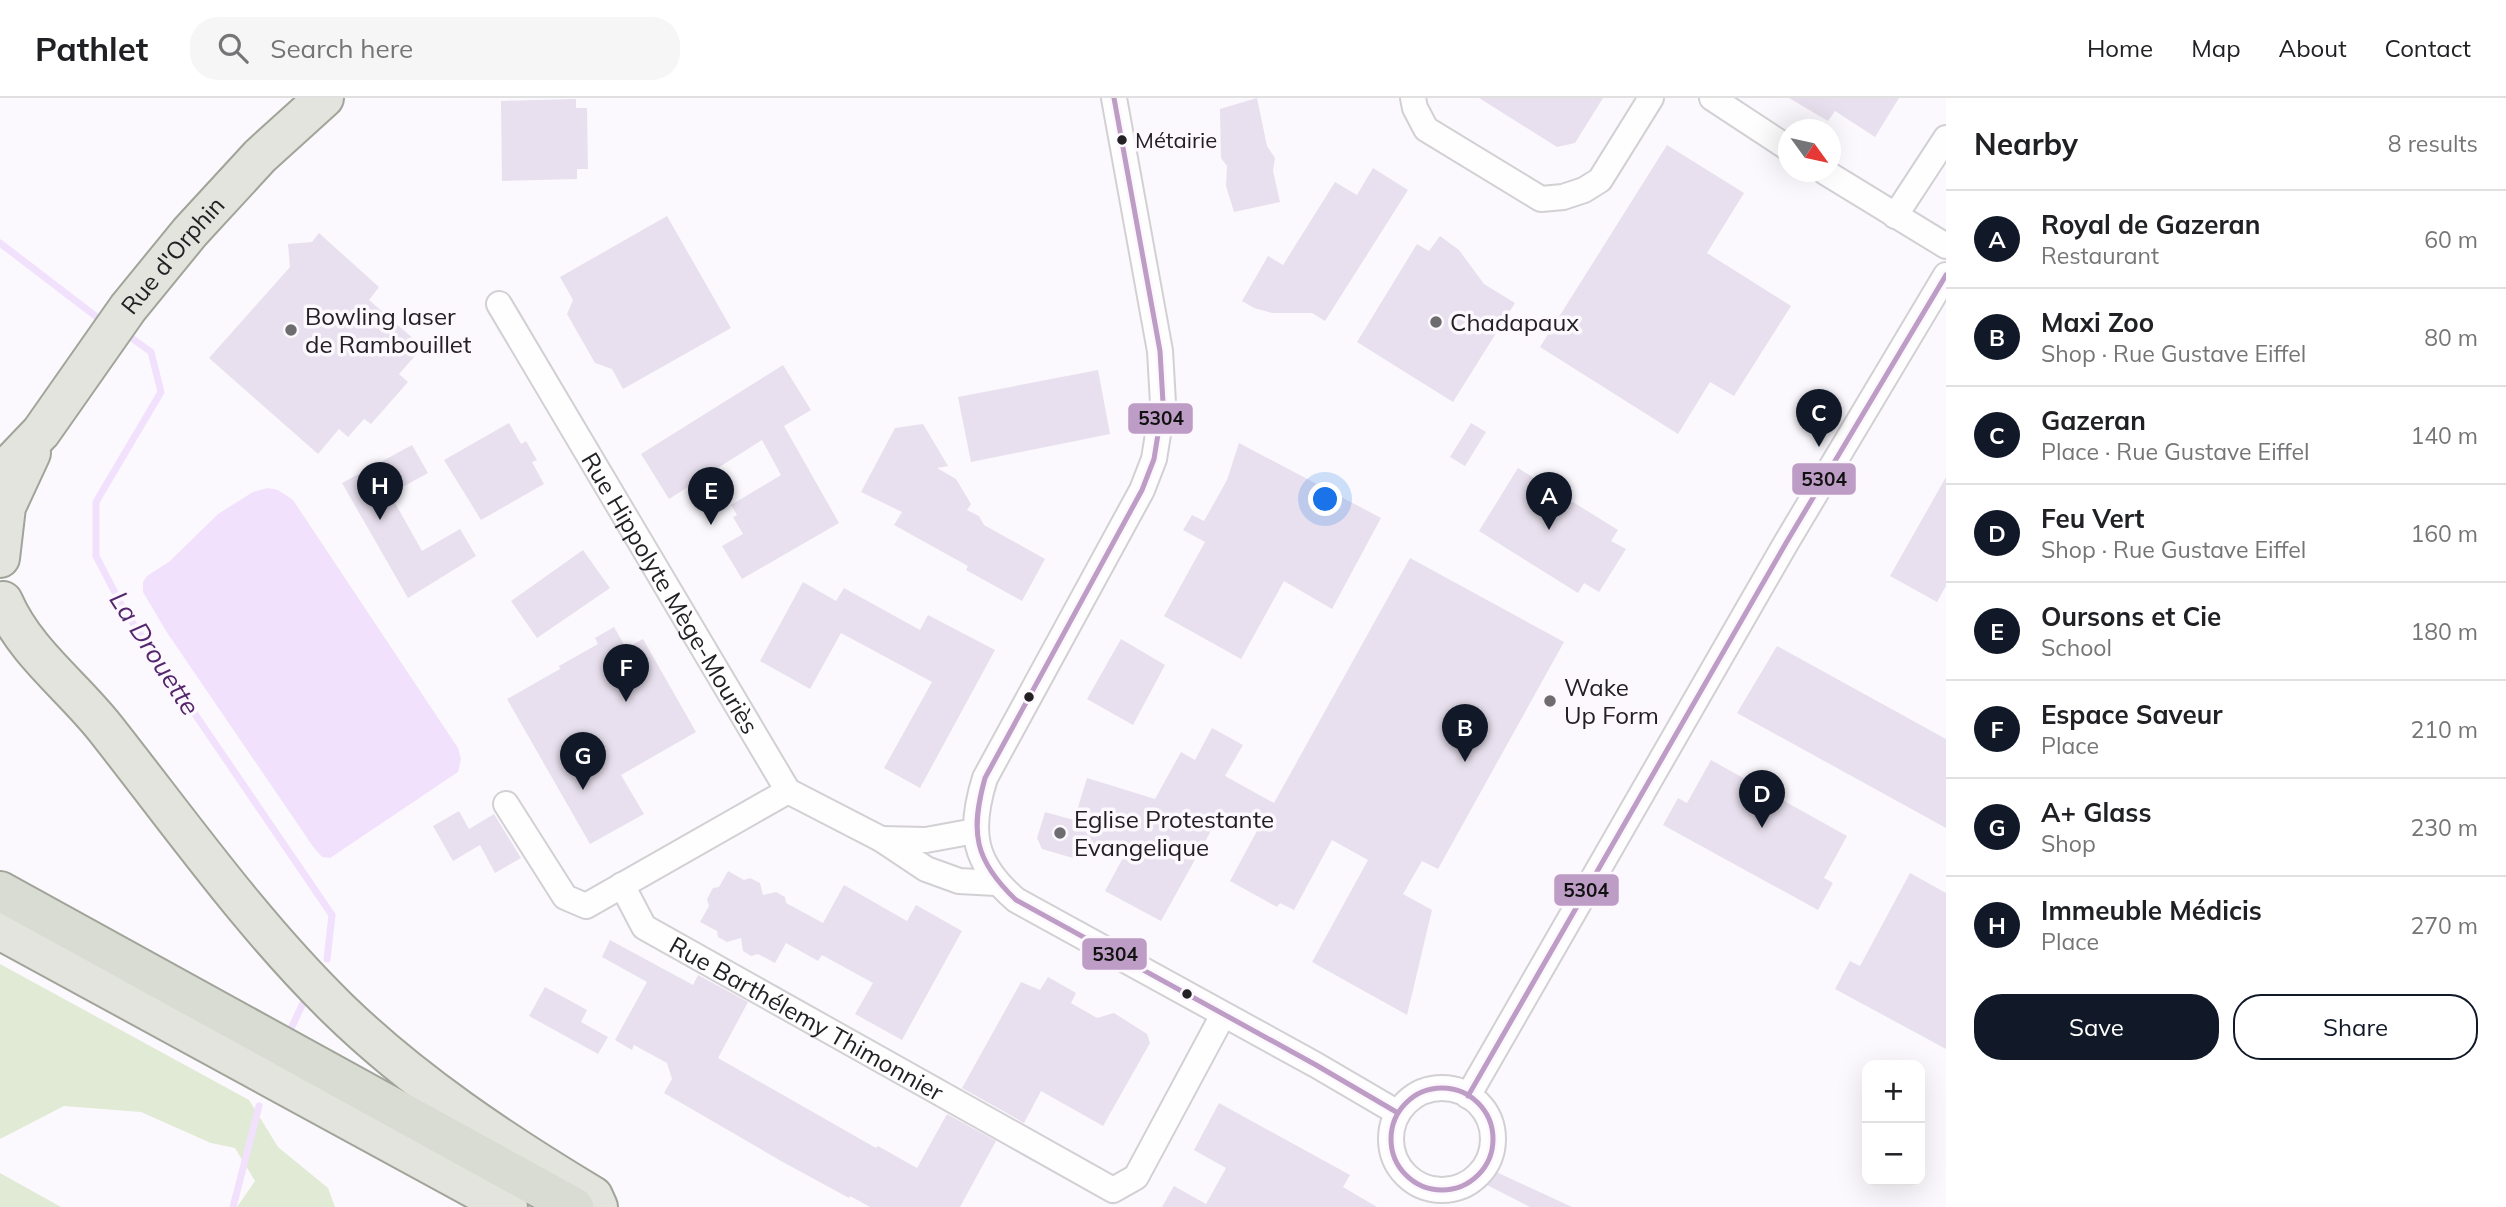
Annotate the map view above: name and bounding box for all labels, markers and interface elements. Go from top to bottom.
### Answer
search box [190,17,680,80]
text: Pathlet [35,28,148,69]
icon: search [214,29,252,67]
text: Search here [270,32,413,65]
text: Home [2087,33,2153,63]
text: Map [2191,33,2241,63]
text: About [2279,33,2347,63]
text: Contact [2385,33,2471,63]
north arrow [1778,119,1841,182]
text: Nearby [1974,125,2078,163]
place label: Métairie [1135,126,1217,154]
text: 8 results [2388,129,2478,158]
marker: Métairie [1115,133,1129,147]
street label: Rue d'Orphin [114,190,231,320]
text: Royal de Gazeran [2041,208,2260,241]
text: A [1988,225,2006,254]
text: 60 m [2424,225,2478,254]
text: Restaurant [2041,241,2159,270]
place label: Bowling laser de Rambouillet [305,301,471,359]
text: Maxi Zoo [2041,306,2154,339]
place label: Chadapaux [1450,307,1579,337]
marker: Chadapaux [1428,314,1444,330]
marker: Bowling laser de Rambouillet [283,322,299,338]
text: B [1989,323,2005,352]
text: 80 m [2424,323,2478,352]
text: Shop · Rue Gustave Eiffel [2041,339,2306,368]
pin: C [1796,389,1842,447]
line badge: 5304 [1127,402,1194,435]
text: Gazeran [2041,404,2146,437]
text: 5304 [1138,406,1184,430]
text: C [1989,421,2005,450]
text: 140 m [2410,421,2478,450]
text: Place · Rue Gustave Eiffel [2041,437,2309,466]
street label: Rue Hippolyte Mège-Mouriès [575,447,766,739]
pin: H [357,462,403,520]
line badge: 5304 [1791,462,1857,496]
pin: E [688,467,734,525]
text: 5304 [1801,467,1847,491]
pin: A [1526,472,1572,530]
your location [1308,482,1342,516]
text: Feu Vert [2041,502,2144,535]
text: D [1988,519,2006,548]
text: 160 m [2410,519,2478,548]
text: Shop · Rue Gustave Eiffel [2041,535,2306,564]
water label: La Drouette [103,585,207,721]
text: Oursons et Cie [2041,600,2221,633]
text: E [1990,617,2004,646]
text: 180 m [2410,617,2478,646]
text: School [2041,633,2112,662]
pin: F [603,644,649,702]
place label: Wake Up Form [1564,672,1659,730]
unlabelled marker [1022,690,1036,704]
marker: Wake Up Form [1542,693,1558,709]
text: Espace Saveur [2041,698,2222,731]
pin: B [1442,704,1488,762]
text: F [1990,715,2004,744]
text: 210 m [2410,715,2478,744]
text: Place [2041,731,2099,760]
pin: G [560,732,606,790]
pin: D [1739,770,1785,828]
text: A+ Glass [2041,796,2151,829]
place label: Eglise Protestante Evangelique [1074,804,1274,862]
text: G [1988,813,2006,842]
text: 230 m [2410,813,2478,842]
marker: Eglise Protestante Evangelique [1052,825,1068,841]
text: Shop [2041,829,2096,858]
line badge: 5304 [1553,873,1620,907]
text: 5304 [1563,878,1609,902]
text: Immeuble Médicis [2041,894,2262,927]
text: H [1988,911,2006,940]
text: 270 m [2410,911,2478,940]
text: Place [2041,927,2099,956]
street label: Rue Barthélemy Thimonnier [665,930,949,1107]
line badge: 5304 [1081,937,1148,971]
text: 5304 [1092,942,1138,966]
unlabelled marker [1180,987,1194,1001]
button: Save [1974,994,2219,1060]
button: Share [2233,994,2478,1060]
map controls [1862,1060,1925,1186]
button: + [1862,1060,1925,1123]
button: − [1862,1123,1925,1186]

